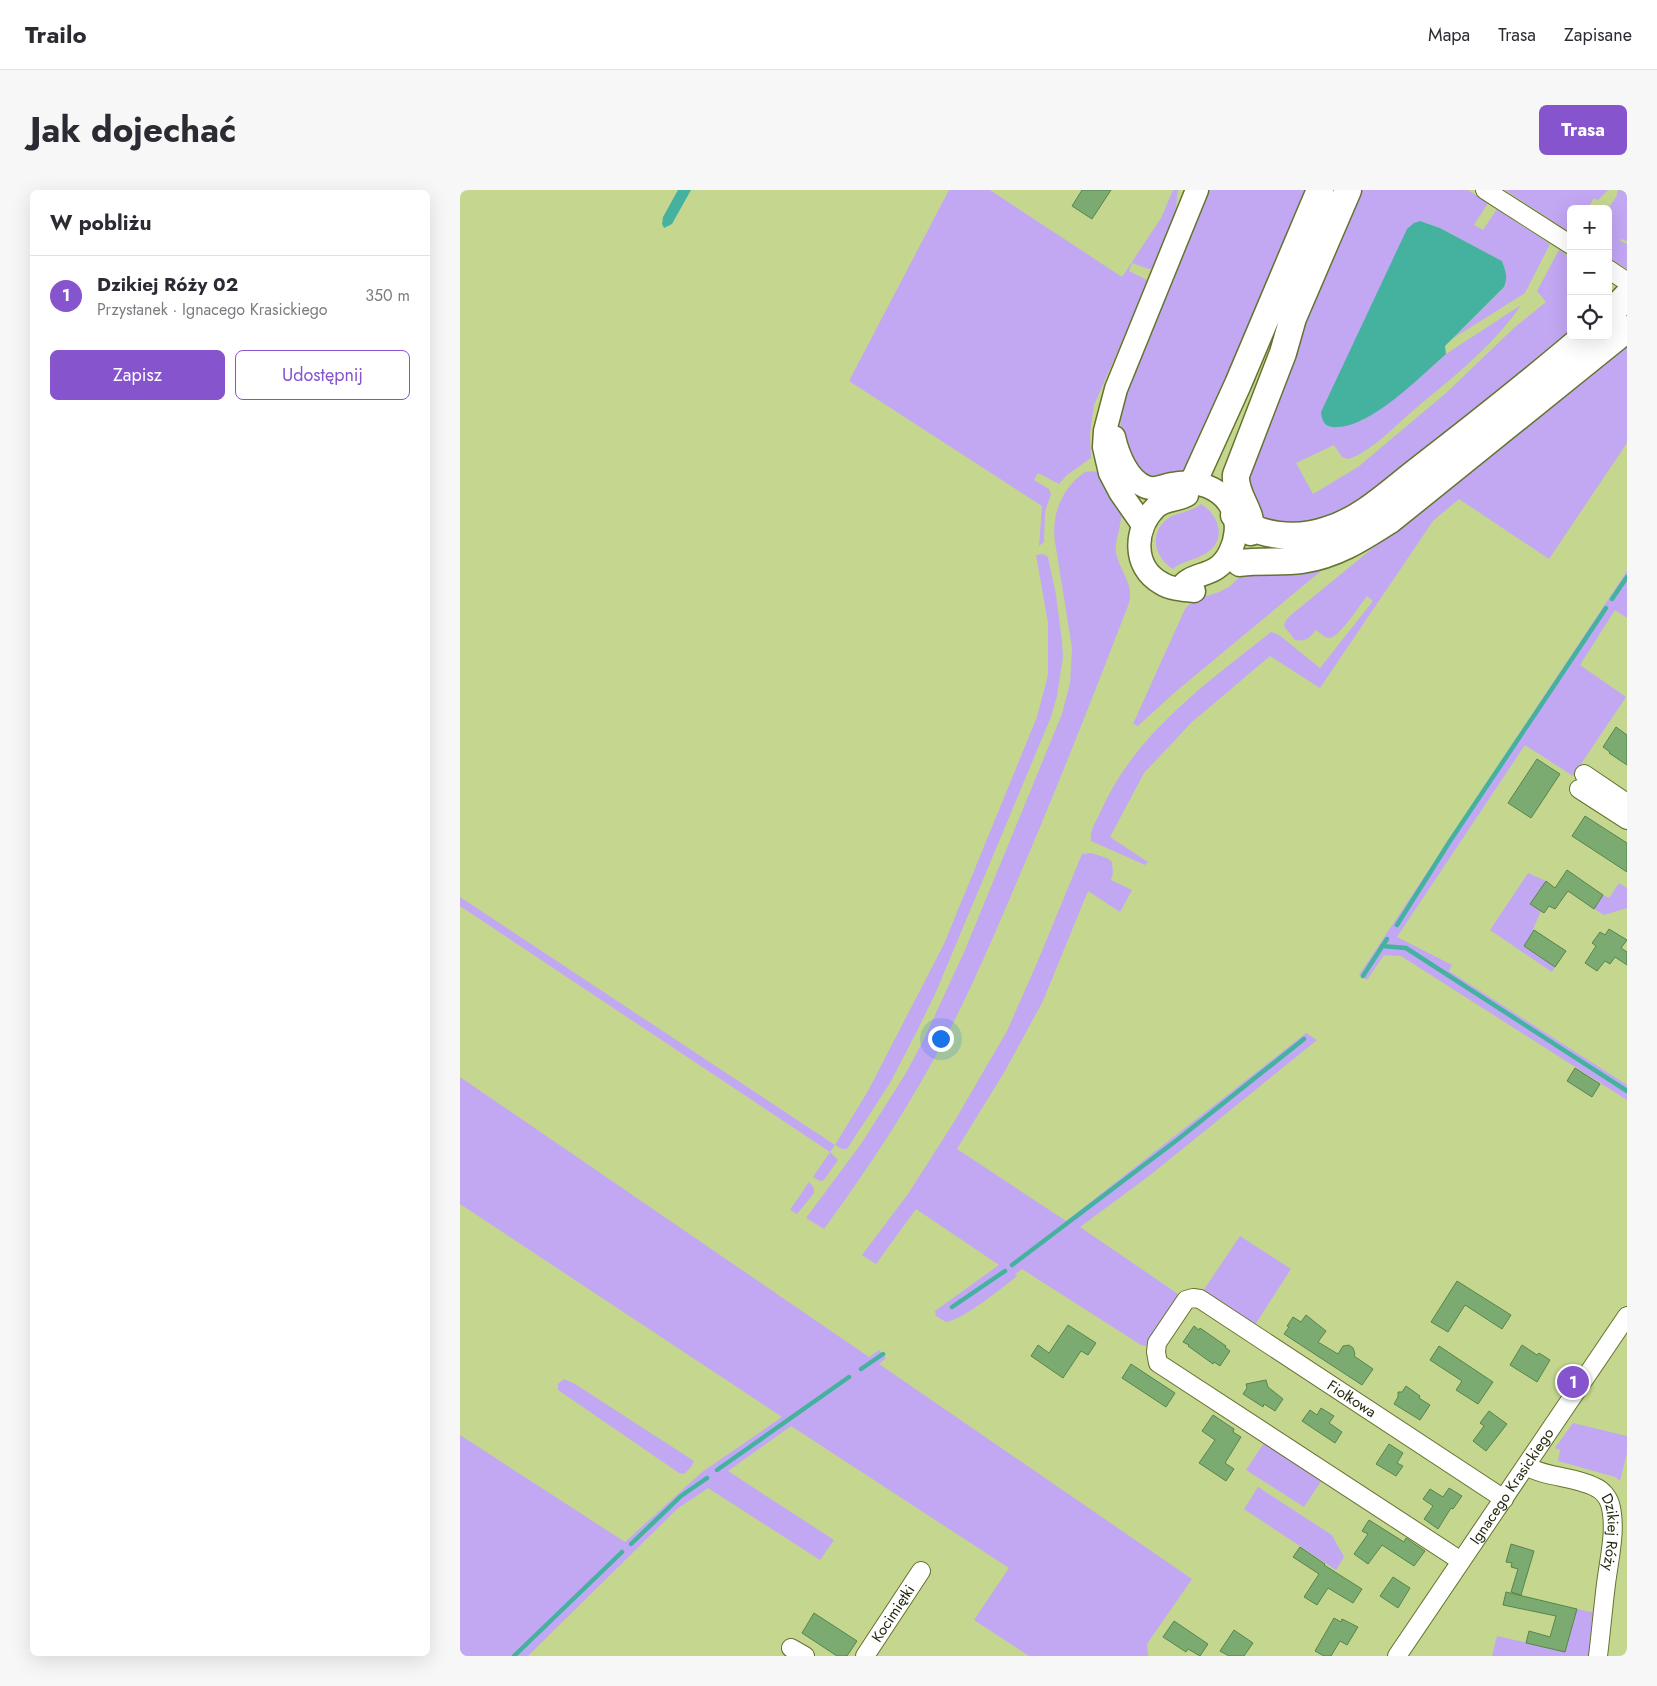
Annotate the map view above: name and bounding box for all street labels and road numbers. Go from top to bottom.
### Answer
street label: Fiołkowa [1323,1375,1381,1423]
street label: Ignacego Krasickiego [1464,1423,1559,1549]
street label: Dzikiej Róży [1596,1489,1624,1573]
street label: Kocimiętki [866,1580,920,1647]

